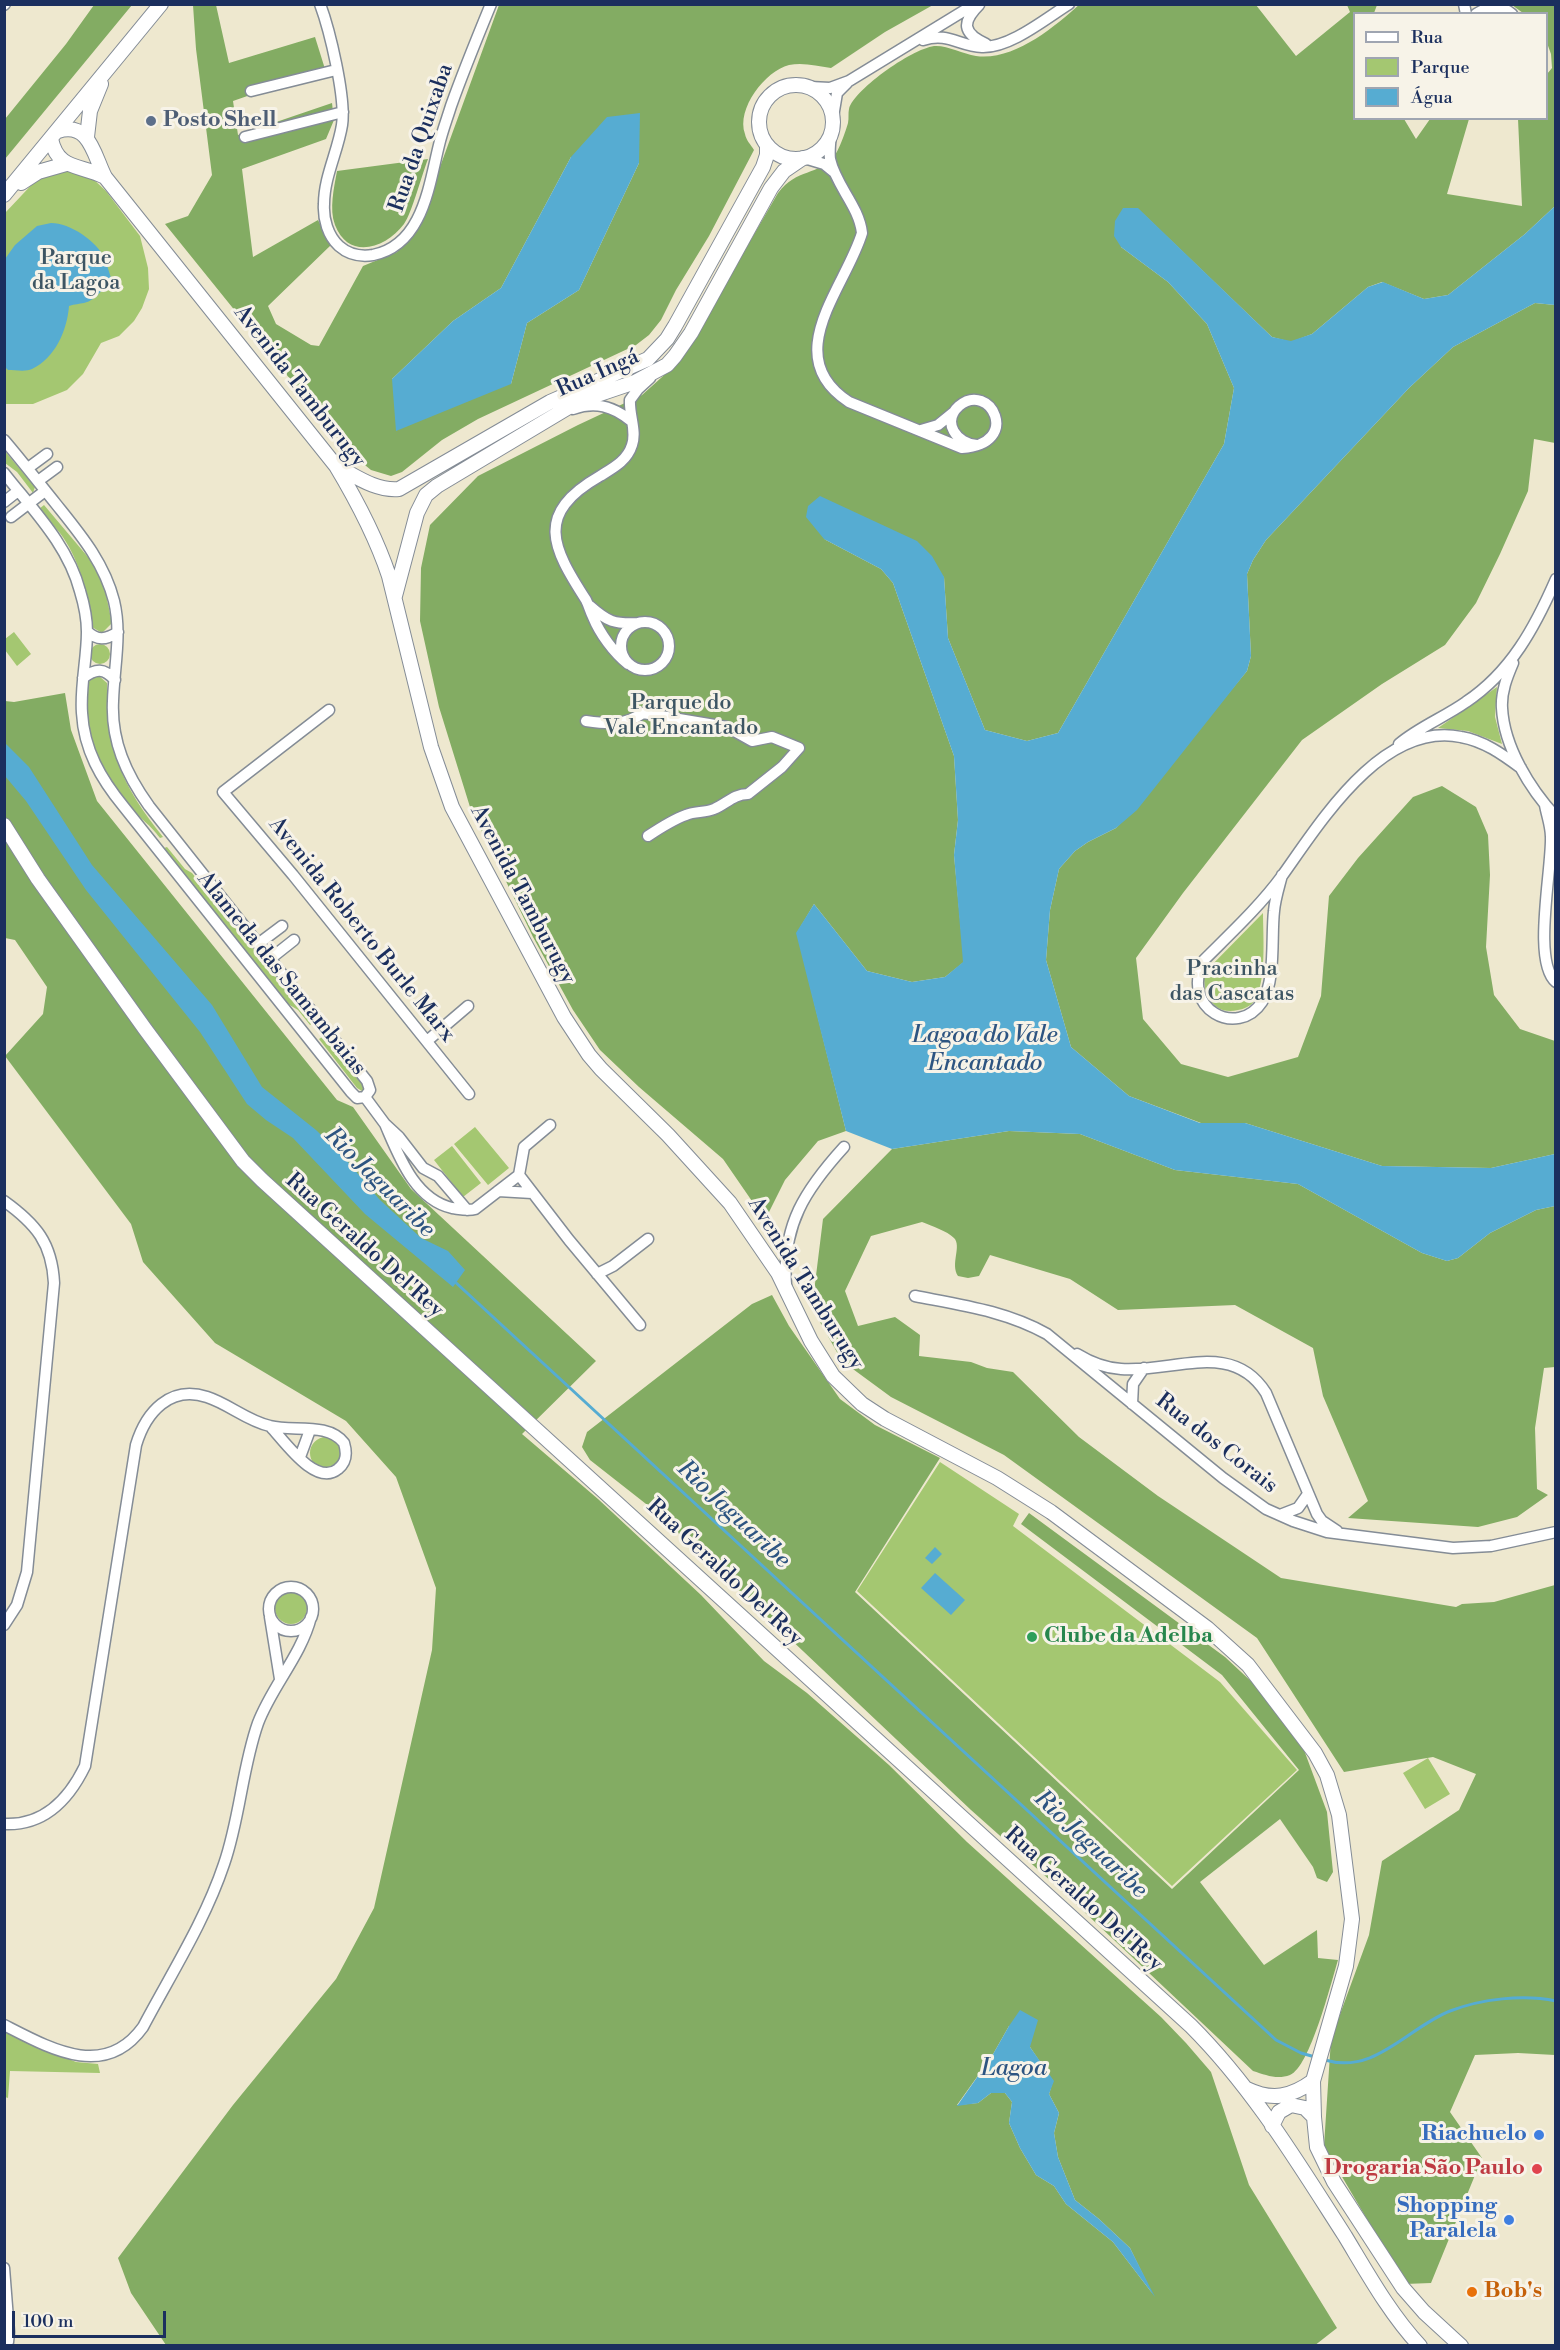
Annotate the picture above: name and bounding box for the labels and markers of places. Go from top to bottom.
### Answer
place label: Posto Shell [163,108,277,134]
marker: Posto Shell [144,114,158,128]
place label: Clube da Adelba [1044,1624,1213,1650]
marker: Clube da Adelba [1025,1630,1039,1644]
place label: Riachuelo [1421,2122,1527,2148]
marker: Riachuelo [1532,2128,1546,2142]
place label: Drogaria São Paulo [1324,2156,1525,2182]
marker: Drogaria São Paulo [1530,2162,1544,2176]
place label: Shopping Paralela [1397,2194,1497,2246]
marker: Shopping Paralela [1502,2213,1516,2227]
place label: Bob's [1484,2279,1542,2305]
marker: Bob's [1465,2285,1479,2299]

